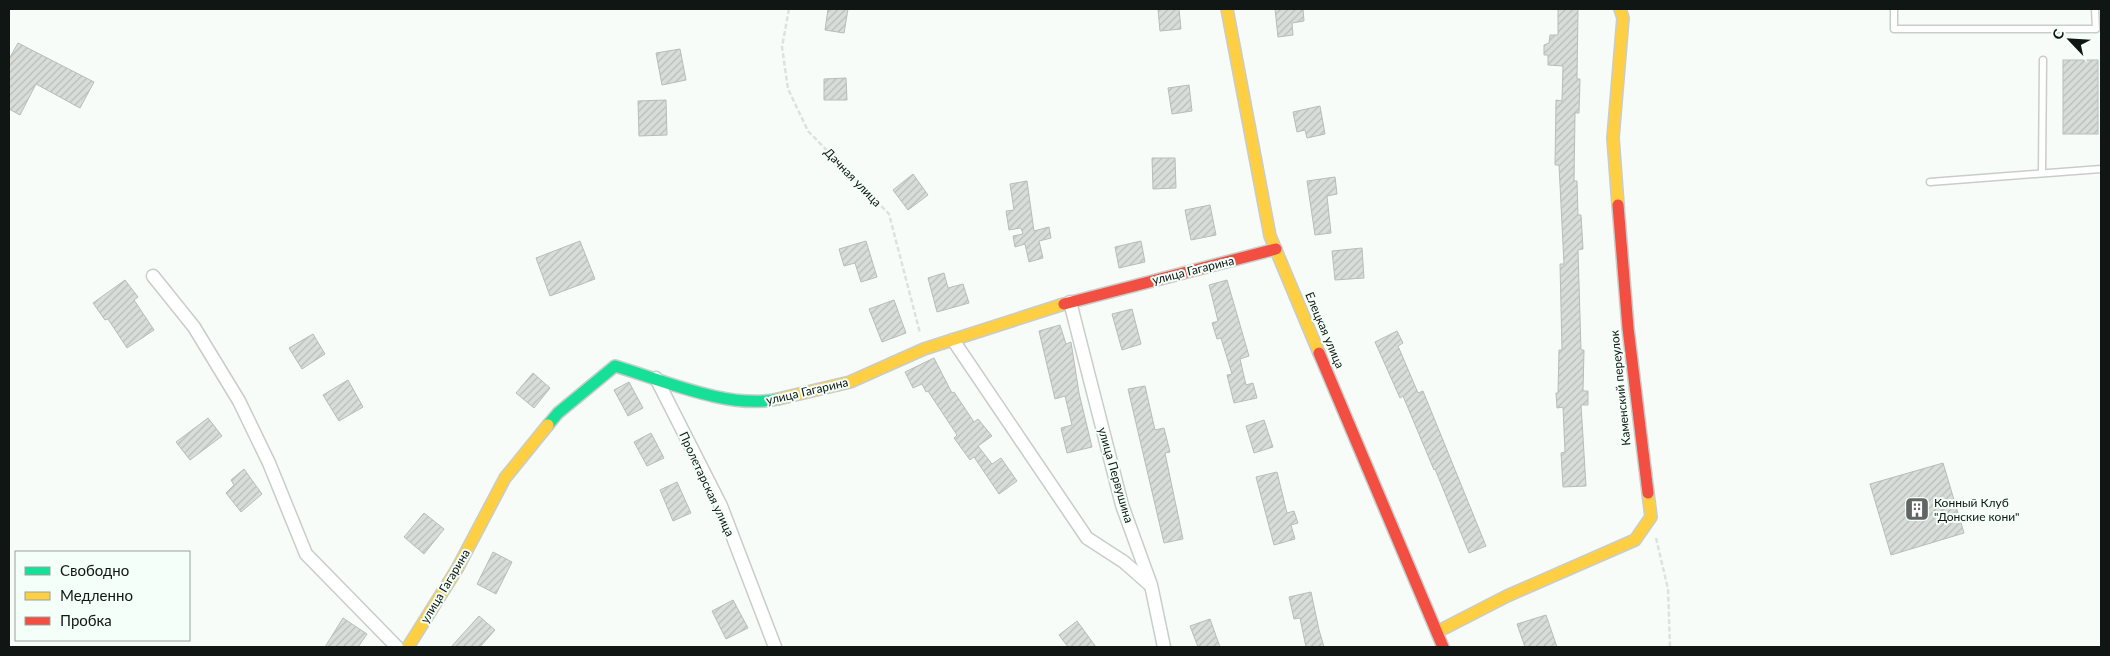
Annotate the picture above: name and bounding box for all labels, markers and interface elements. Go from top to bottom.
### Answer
north arrow [2045,15,2095,65]
text: С [2048,26,2068,42]
street label: Дачная улица [821,144,885,210]
street label: улица Гагарина [1151,253,1235,287]
street label: Елецкая улица [1302,290,1348,370]
street label: Каменский переулок [1606,329,1634,446]
street label: улица Гагарина [765,374,849,408]
street label: улица Первушина [1095,425,1137,525]
street label: Пролетарская улица [676,429,738,539]
place label: Конный Клуб "Донские кони" [1934,495,2020,524]
building icon: Конный Клуб "Донские кони" [1904,496,1930,522]
street label: улица Гагарина [417,546,473,626]
legend [15,551,190,641]
text: Свободно [60,561,129,579]
text: Медленно [60,586,133,604]
text: Пробка [60,611,112,629]

